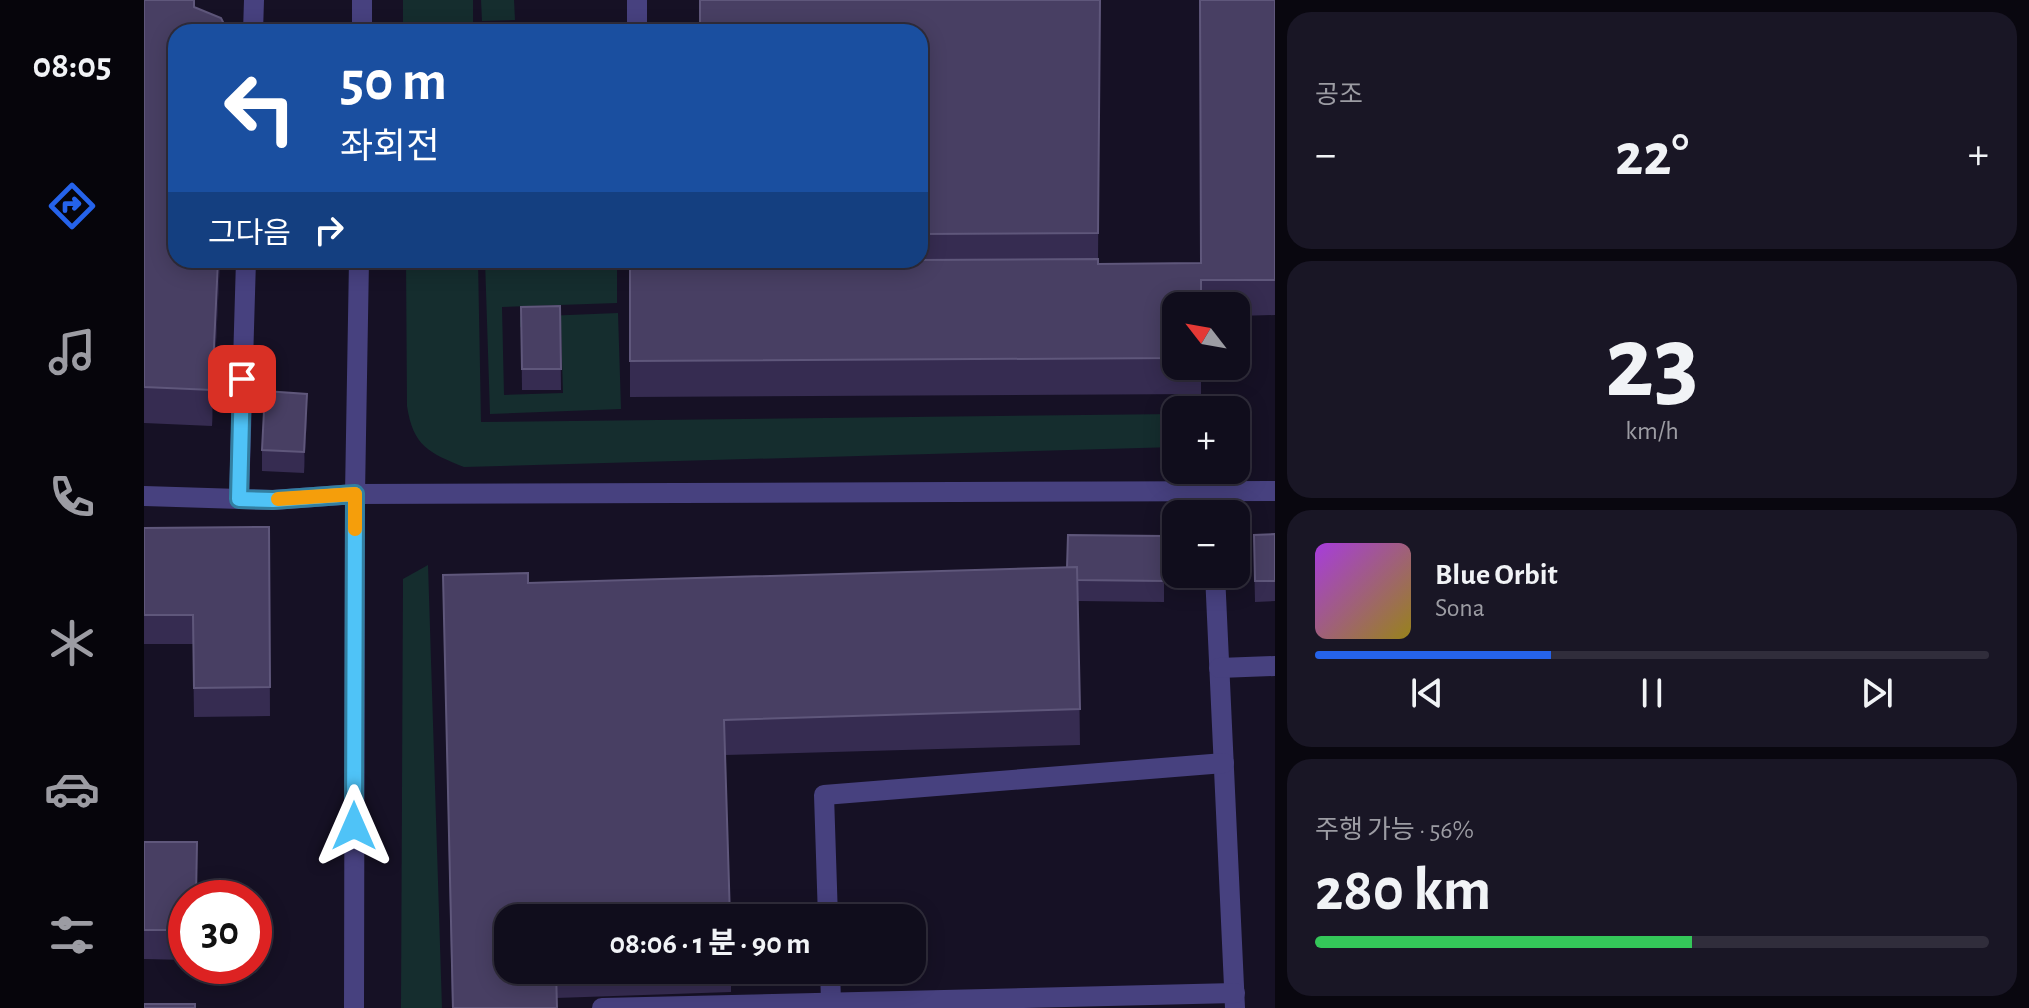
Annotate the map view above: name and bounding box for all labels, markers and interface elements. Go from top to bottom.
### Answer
text: 08:05 [32,48,112,84]
text: 50 m [340,54,447,110]
icon: left [208,56,312,160]
text: 공조 [1315,82,1363,108]
text: 22° [1615,126,1689,186]
text: 좌회전 [340,129,439,165]
text: − [1315,133,1336,177]
text: + [1968,133,1989,177]
icon: directions [44,178,100,234]
icon: right [307,208,351,252]
text: 그다음 [208,219,291,249]
north arrow [1162,292,1250,380]
map controls [1162,292,1250,588]
text: 23 [1605,312,1699,416]
icon: music [44,324,100,380]
pin [208,345,276,413]
icon: arrive [220,357,264,401]
button: + [1162,396,1250,484]
text: km/h [1625,418,1679,444]
icon: phone [44,469,100,525]
button: − [1162,500,1250,588]
text: Blue Orbit [1435,560,1558,590]
text: Sona [1435,595,1485,621]
icon: climate [44,615,100,671]
icon: previous [1405,671,1449,715]
icon: pause [1630,671,1674,715]
icon: next [1855,671,1899,715]
icon: car [44,761,100,817]
position arrow [312,784,396,868]
text: 주행 가능 · 56% [1315,817,1474,843]
text: 280 km [1315,861,1491,921]
speed limit sign: 30 [168,880,272,984]
icon: filters [44,907,100,963]
text: 08:06 · 1 분 · 90 m [609,929,811,959]

